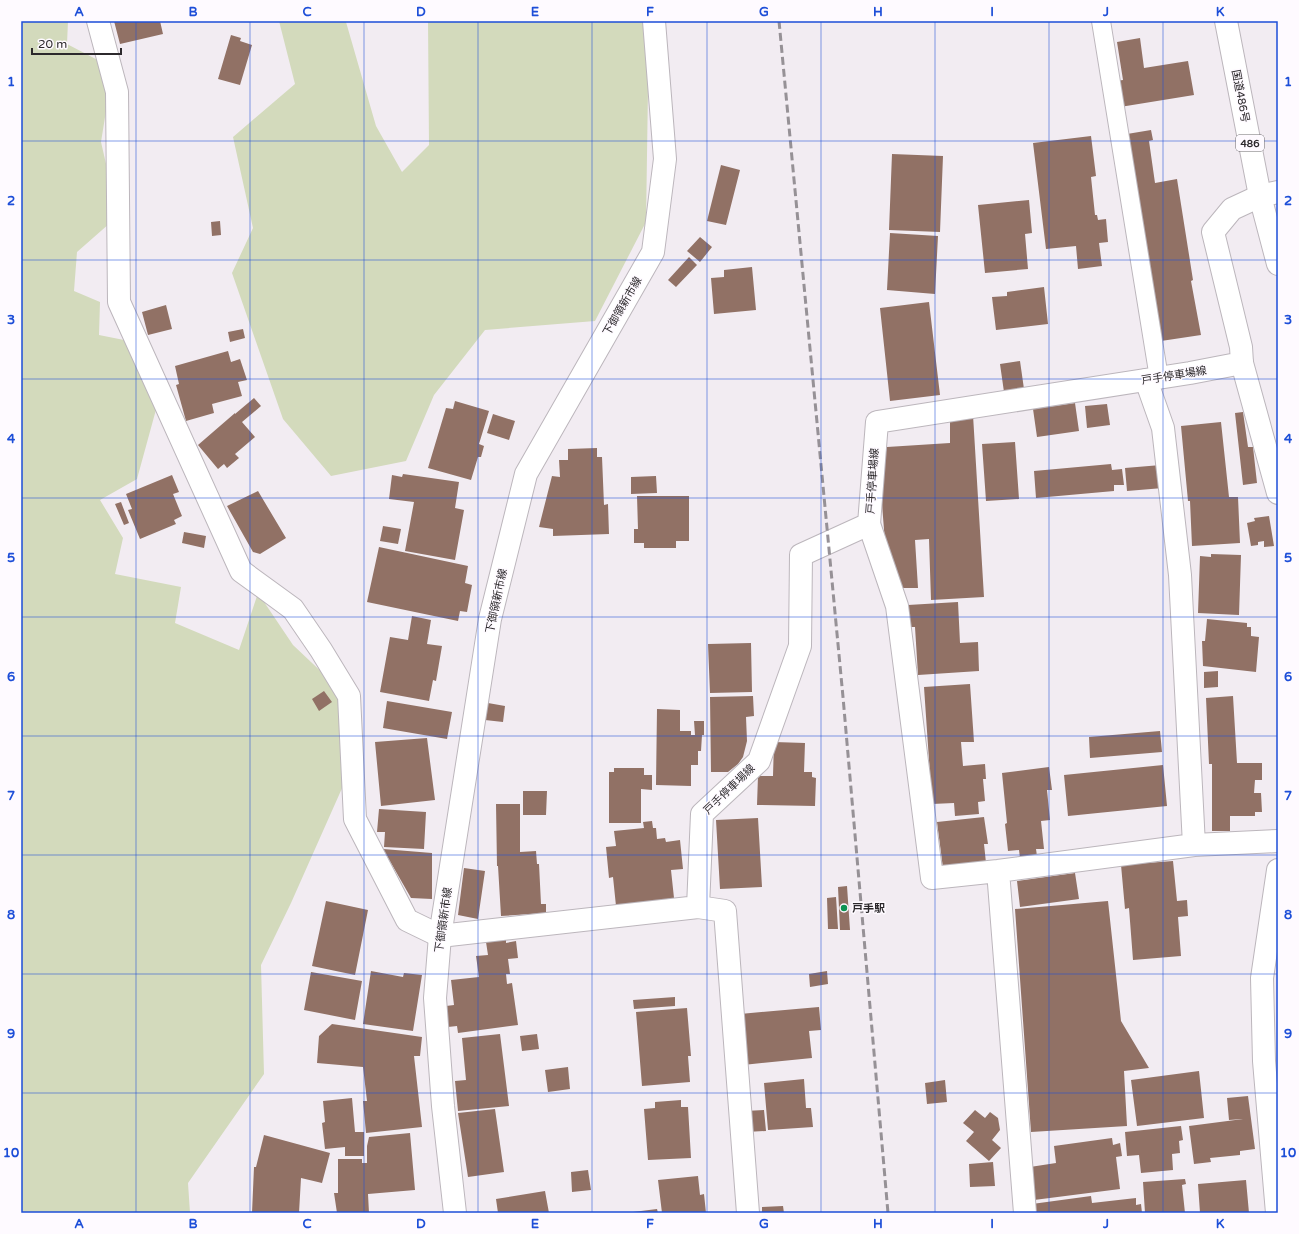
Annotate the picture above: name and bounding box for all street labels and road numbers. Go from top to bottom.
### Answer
street label: 国道486号 [1229,68,1252,124]
road number: 486 [1236,135,1264,151]
street label: 下御領新市線 [600,274,645,338]
street label: 戸手停車場線 [1140,364,1208,387]
street label: 戸手停車場線 [864,448,881,514]
street label: 下御領新市線 [483,567,510,635]
street label: 戸手停車場線 [701,762,758,817]
street label: 下御領新市線 [432,886,455,954]

